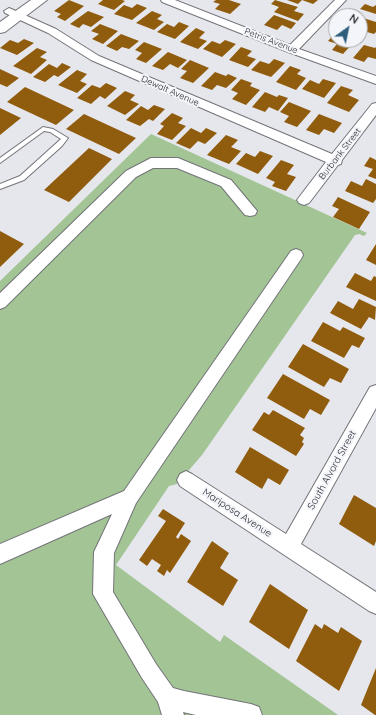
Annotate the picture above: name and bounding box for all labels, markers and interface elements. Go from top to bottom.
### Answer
north arrow [328,8,368,48]
text: N [347,11,361,27]
street label: Petris Avenue [243,26,299,56]
street label: Dewalt Avenue [139,73,201,109]
street label: Burbank Street [317,126,363,182]
street label: South Alvord Street [305,428,359,512]
street label: Mariposa Avenue [200,486,274,540]

